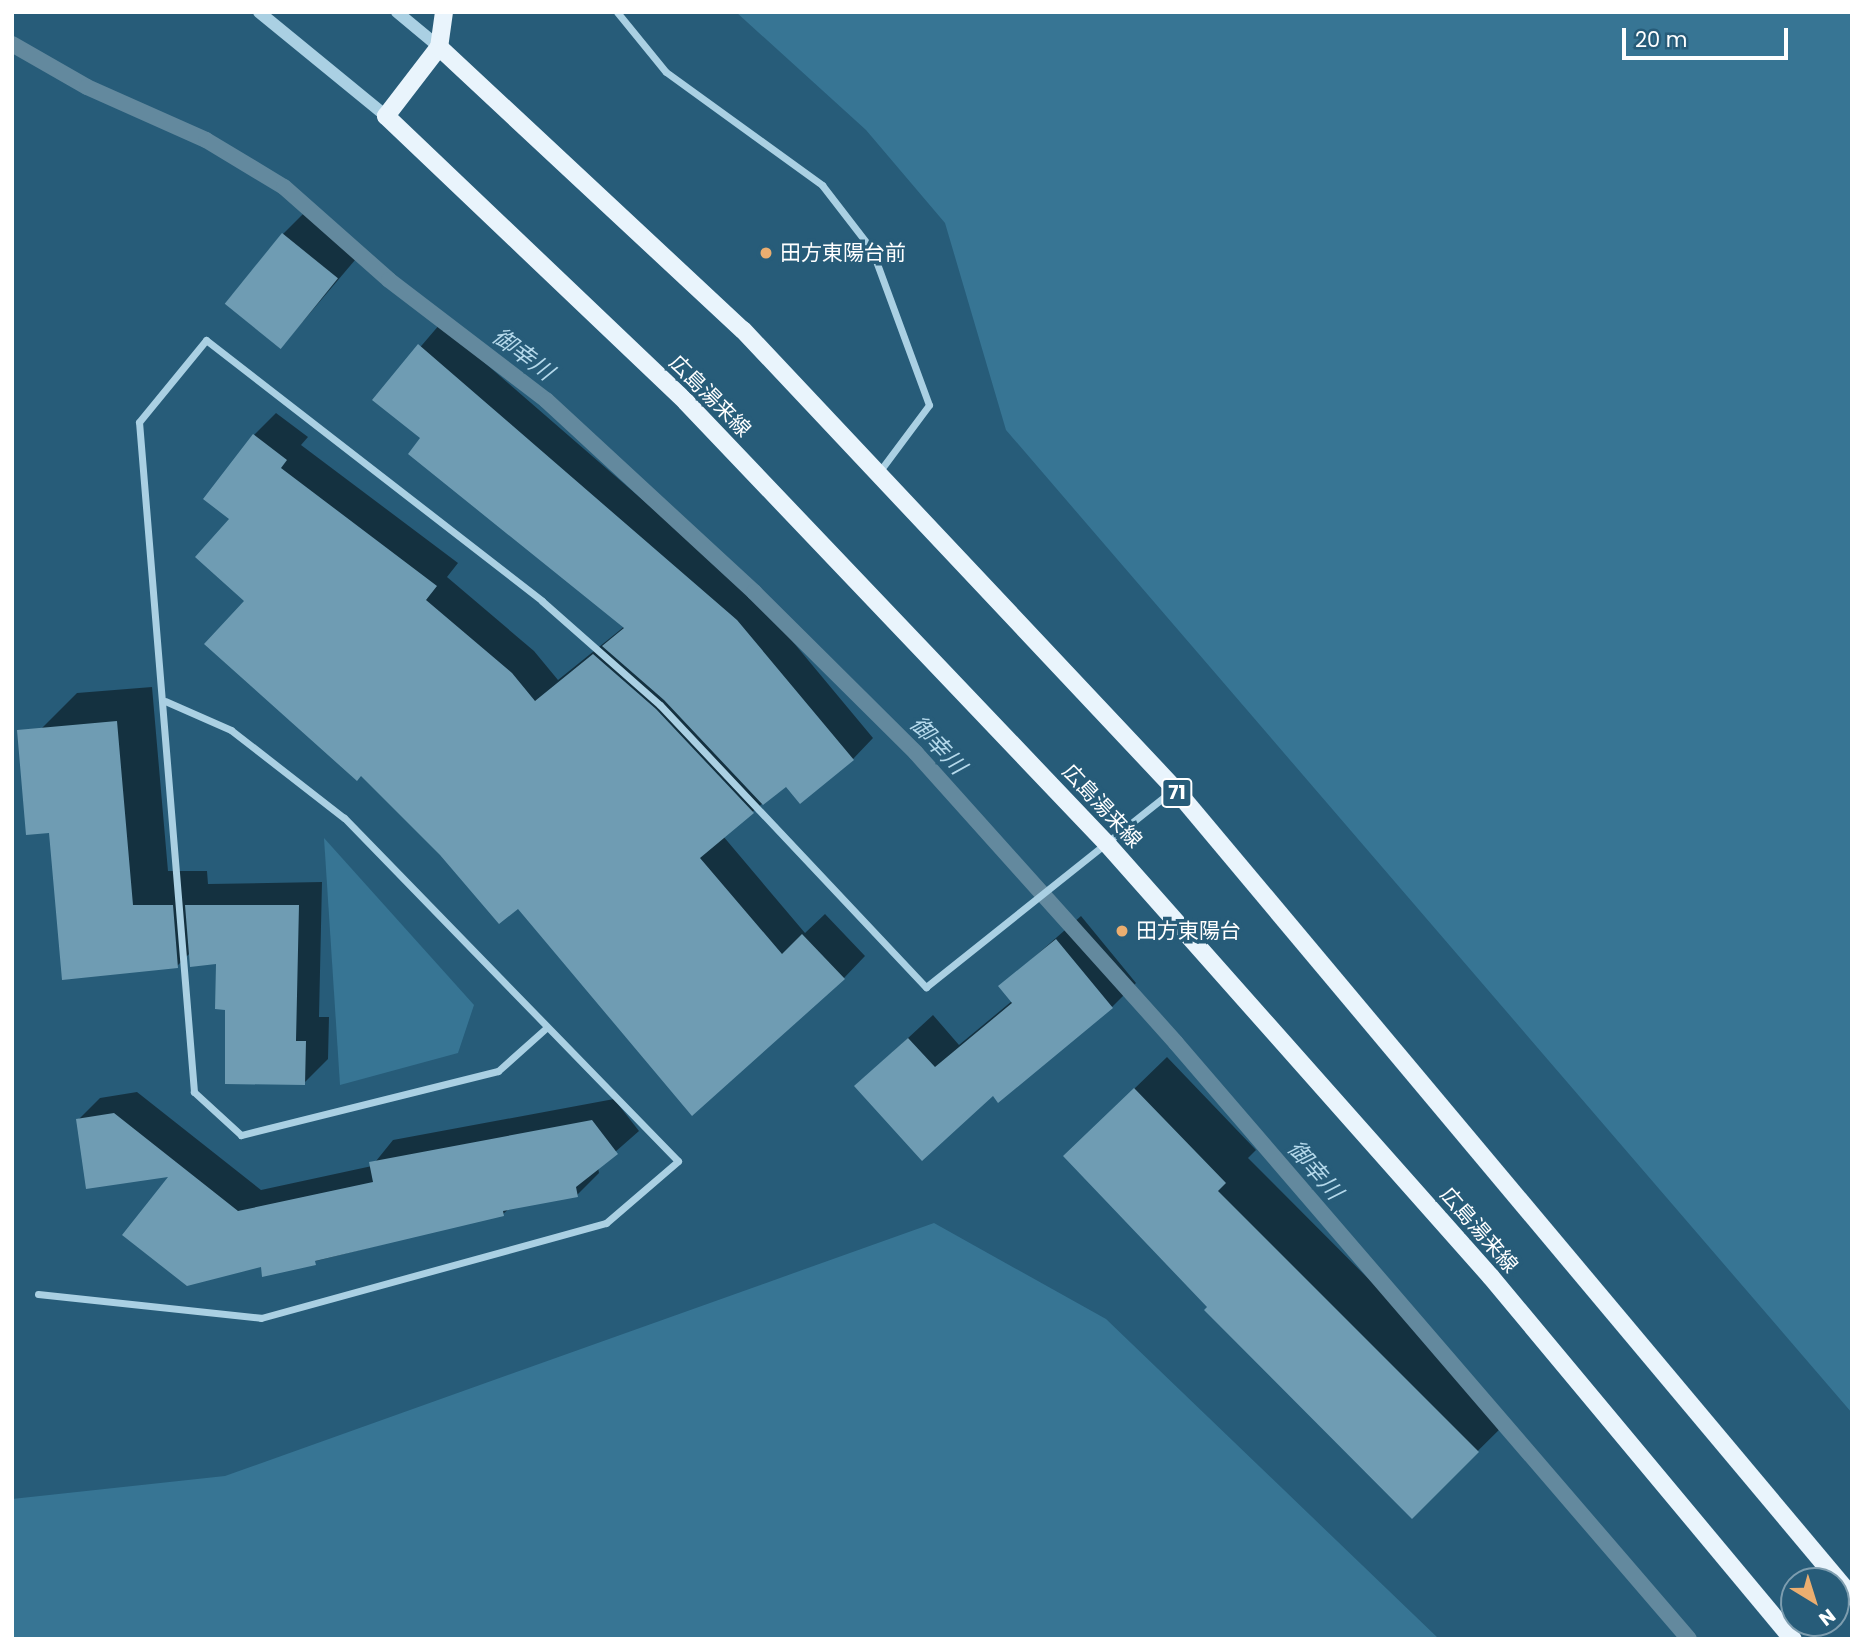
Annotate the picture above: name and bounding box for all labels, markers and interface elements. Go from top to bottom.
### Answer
scale bar [1626,14,1792,58]
text: 20 m [1635,25,1688,54]
place label: 田方東陽台前 [780,240,906,266]
marker: 田方東陽台前 [758,245,774,261]
water label: 御幸川 [487,322,559,386]
street label: 広島湯来線 [664,350,756,442]
water label: 御幸川 [904,710,972,780]
street label: 広島湯来線 [1057,759,1147,853]
road number: 71 [1161,778,1193,808]
place label: 田方東陽台 [1136,918,1241,944]
marker: 田方東陽台 [1114,923,1130,939]
water label: 御幸川 [1282,1135,1348,1205]
street label: 広島湯来線 [1435,1182,1523,1278]
north arrow [1780,1567,1850,1637]
text: N [1813,1602,1841,1632]

